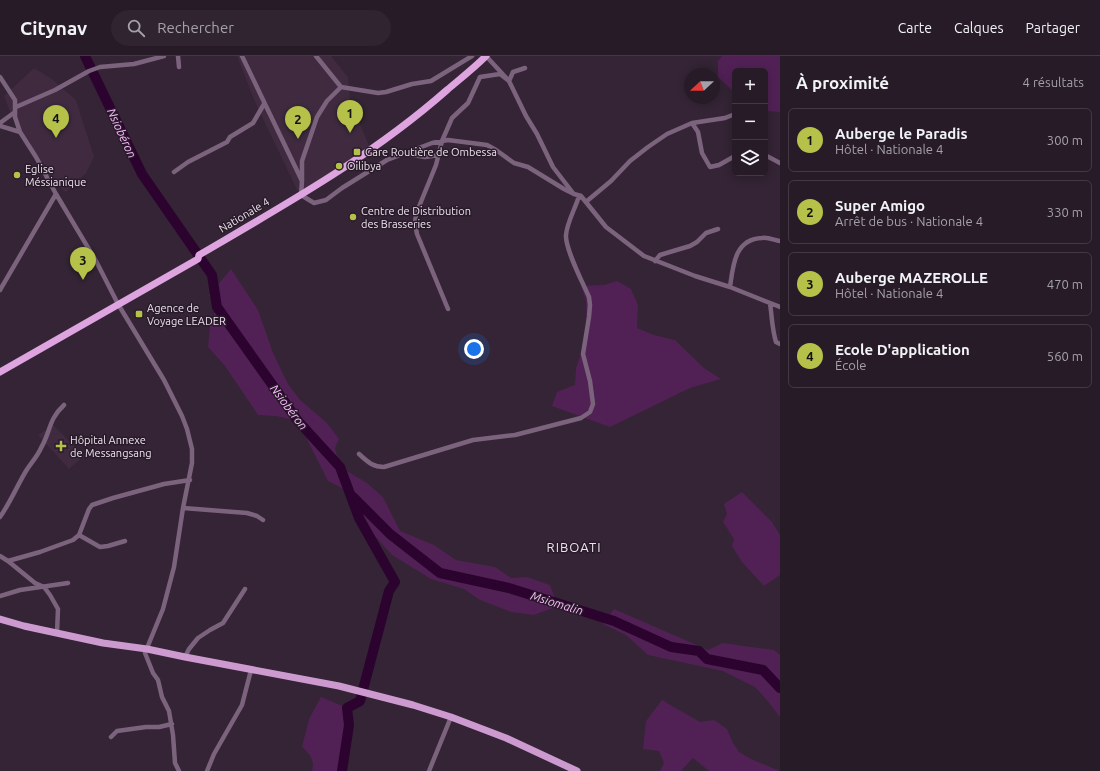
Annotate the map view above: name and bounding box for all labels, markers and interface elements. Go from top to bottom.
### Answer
search box [111,10,391,46]
text: Citynav [20,17,87,39]
icon: search [125,17,147,39]
text: Rechercher [157,19,234,36]
text: Carte [898,20,932,36]
text: Calques [954,20,1003,36]
text: Partager [1025,20,1080,36]
north arrow [684,68,720,104]
map controls [732,68,768,176]
button: + [732,68,768,104]
text: À proximité [796,73,889,92]
text: 4 résultats [1023,75,1084,89]
pin: 1 [337,100,363,133]
button: − [732,104,768,140]
pin: 4 [43,105,69,138]
water label: Nsiobéron [105,106,139,160]
pin: 2 [285,106,311,139]
text: Auberge le Paradis [835,125,968,142]
text: 1 [806,133,814,147]
text: 300 m [1047,133,1083,147]
button: layers [732,140,768,176]
text: Hôtel · Nationale 4 [835,142,943,156]
place label: Gare Routière de Ombessa [365,146,497,158]
marker: Gare Routière de Ombessa [352,147,362,157]
place label: Oilibya [347,160,381,172]
marker: Oilibya [334,161,344,171]
place label: Eglise Méssianique [25,163,86,188]
marker: Eglise Méssianique [12,170,22,180]
street label: Nationale 4 [217,195,271,235]
text: Super Amigo [835,197,925,214]
place label: Centre de Distribution des Brasseries [361,205,471,230]
text: 2 [806,205,814,219]
text: 330 m [1047,205,1083,219]
marker: Centre de Distribution des Brasseries [348,212,358,222]
text: Arrêt de bus · Nationale 4 [835,214,983,228]
pin: 3 [70,247,96,280]
text: Auberge MAZEROLLE [835,269,988,286]
text: 3 [806,277,814,291]
text: 470 m [1047,277,1083,291]
text: Hôtel · Nationale 4 [835,286,943,300]
place label: Agence de Voyage LEADER [147,302,226,327]
marker: Agence de Voyage LEADER [134,309,144,319]
your location [464,339,484,359]
text: Ecole D'application [835,341,970,358]
text: 4 [806,349,814,363]
text: 560 m [1047,349,1083,363]
text: École [835,358,866,372]
water label: Nsiobéron [268,382,310,432]
place label: Hôpital Annexe de Messangsang [70,434,152,459]
marker: Hôpital Annexe de Messangsang [55,440,67,452]
district label: RIBOATI [547,540,601,554]
water label: Msiomalin [529,589,585,617]

